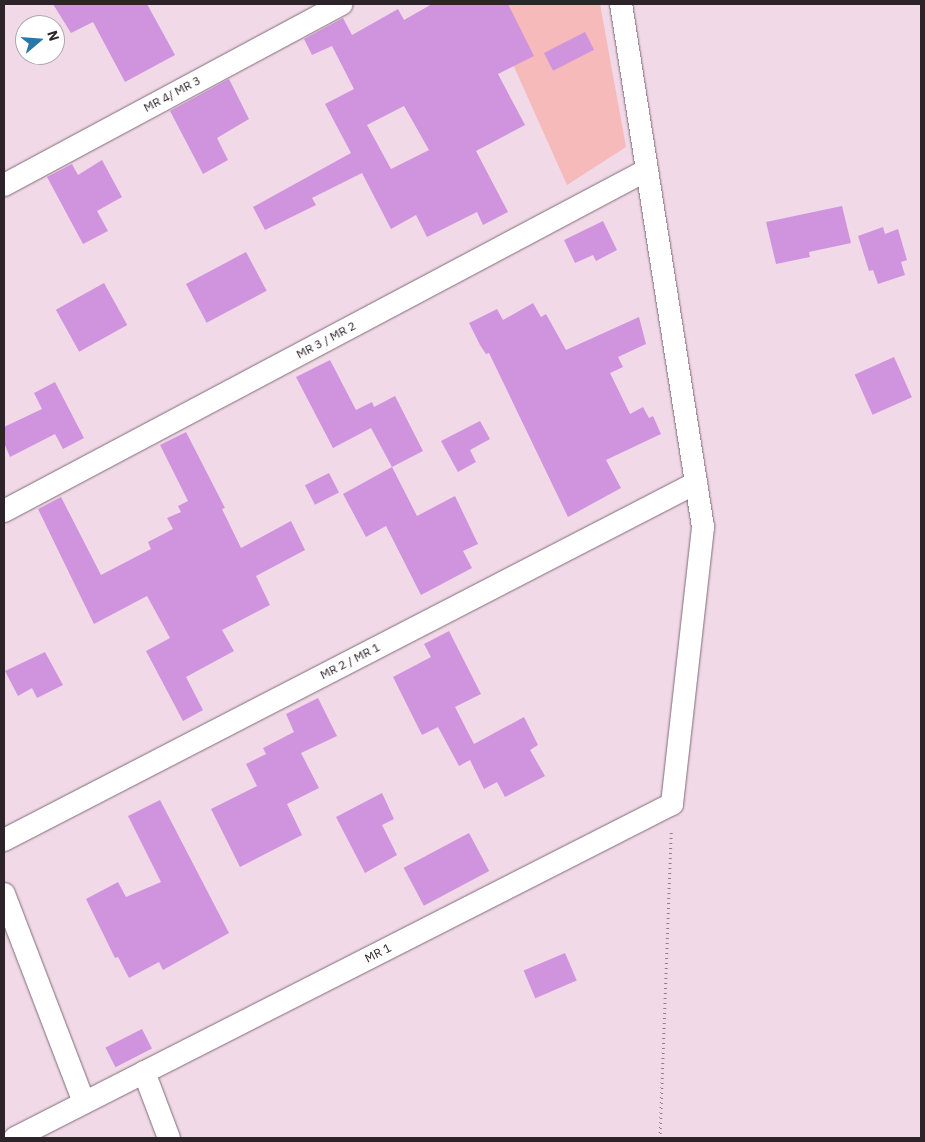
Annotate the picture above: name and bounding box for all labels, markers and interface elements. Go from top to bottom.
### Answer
north arrow [15,15,65,65]
text: N [43,28,63,43]
street label: MR 4/ MR 3 [141,73,203,115]
street label: MR 3 / MR 2 [294,318,358,362]
street label: MR 2 / MR 1 [318,640,382,682]
street label: MR 1 [362,940,394,966]

